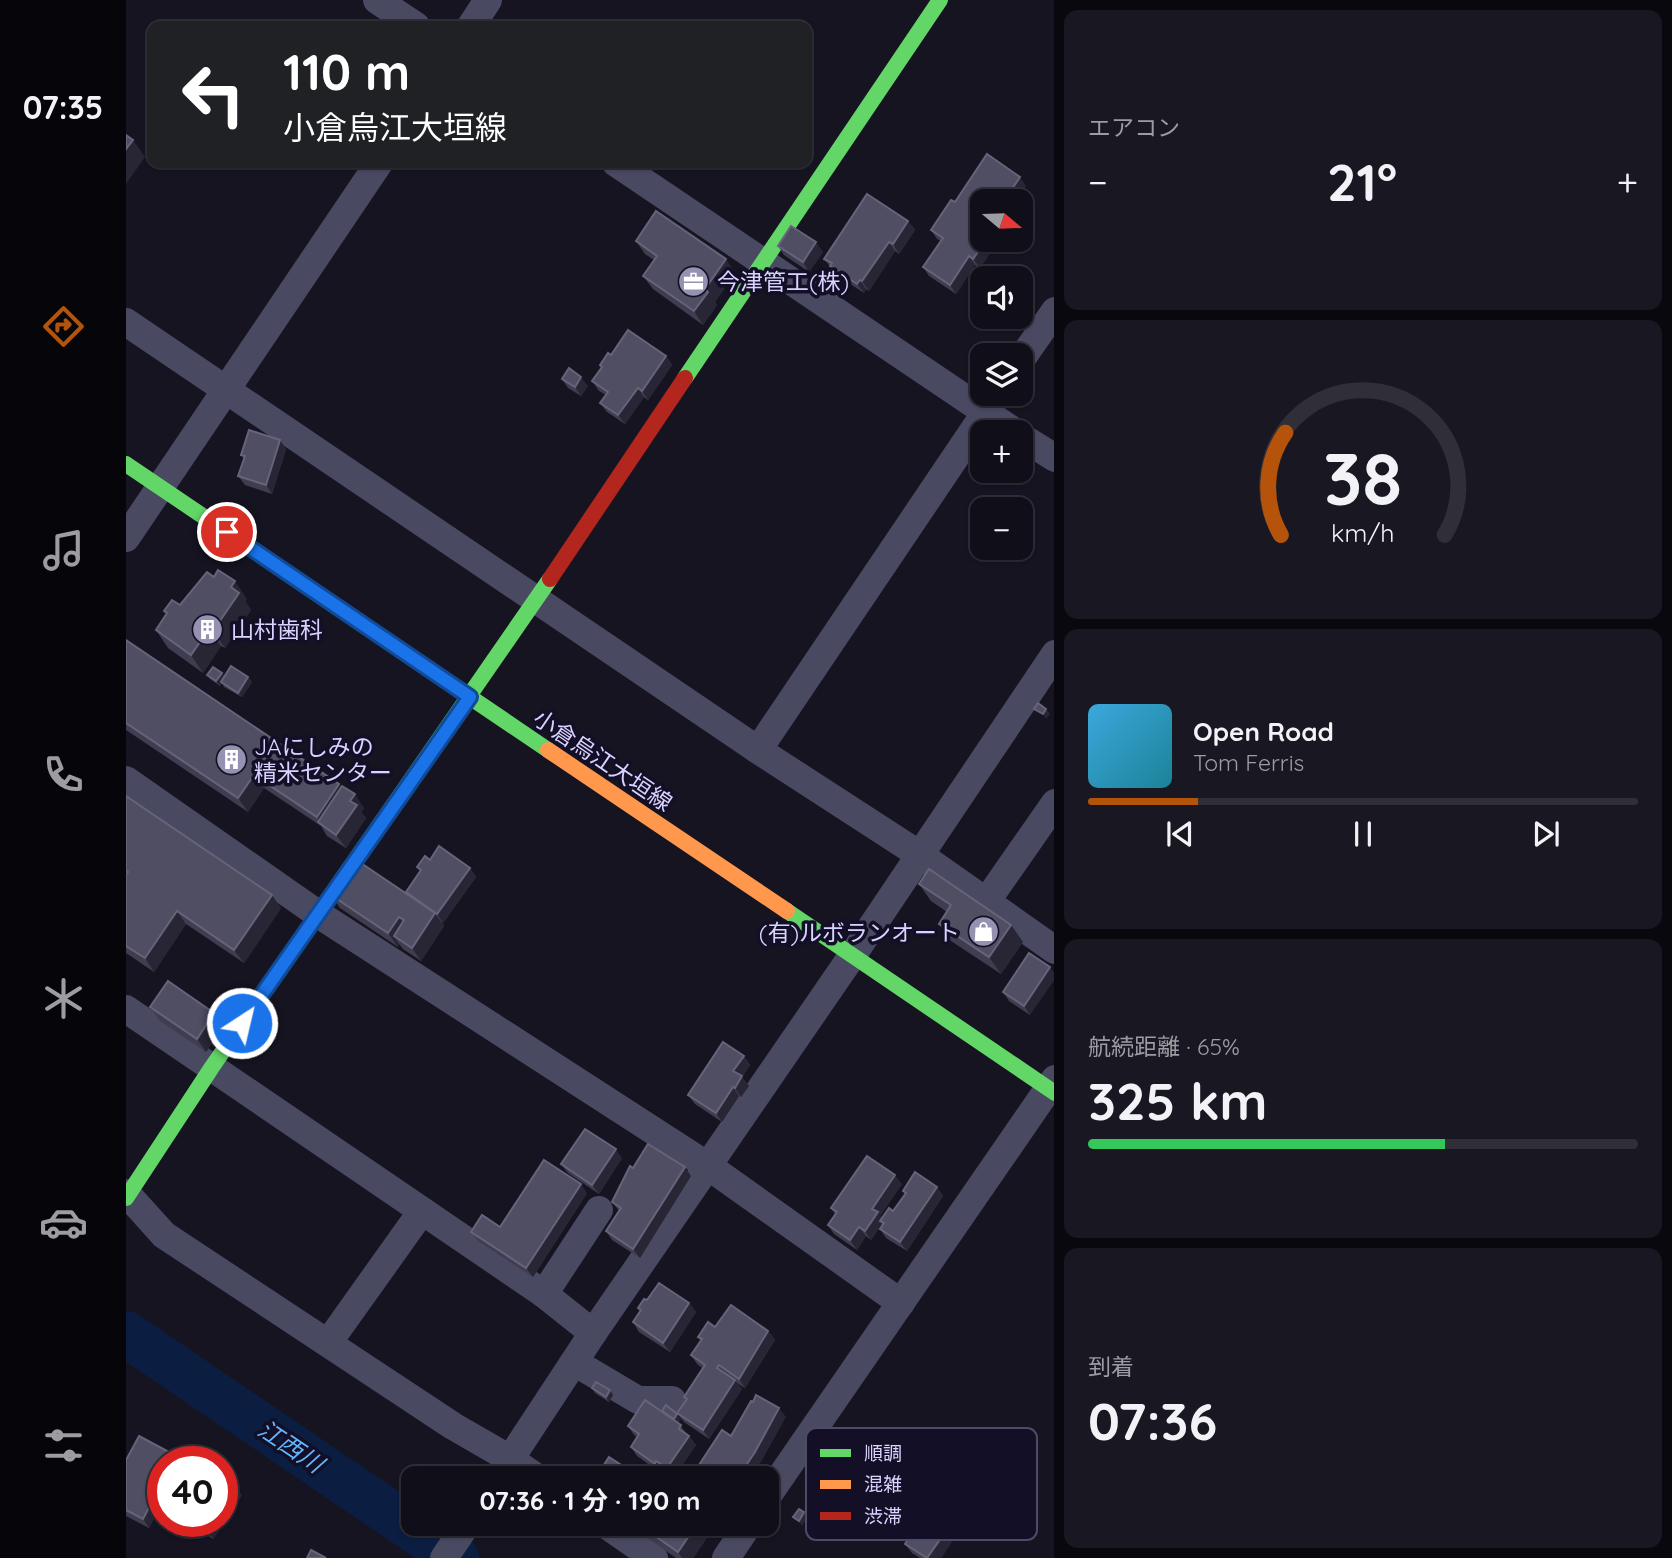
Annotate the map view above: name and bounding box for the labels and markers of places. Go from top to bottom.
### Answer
office icon: 今津管工(株) [677,264,711,298]
place label: 今津管工(株) [717,267,849,296]
pin [197,502,257,562]
building icon: 山村歯科 [191,612,225,646]
place label: 山村歯科 [231,615,323,644]
place label: JAにしみの 精米センター [254,732,392,787]
building icon: JAにしみの 精米センター [214,742,248,776]
shop icon: (有)ルボランオート [966,915,1000,949]
place label: (有)ルボランオート [759,918,960,947]

